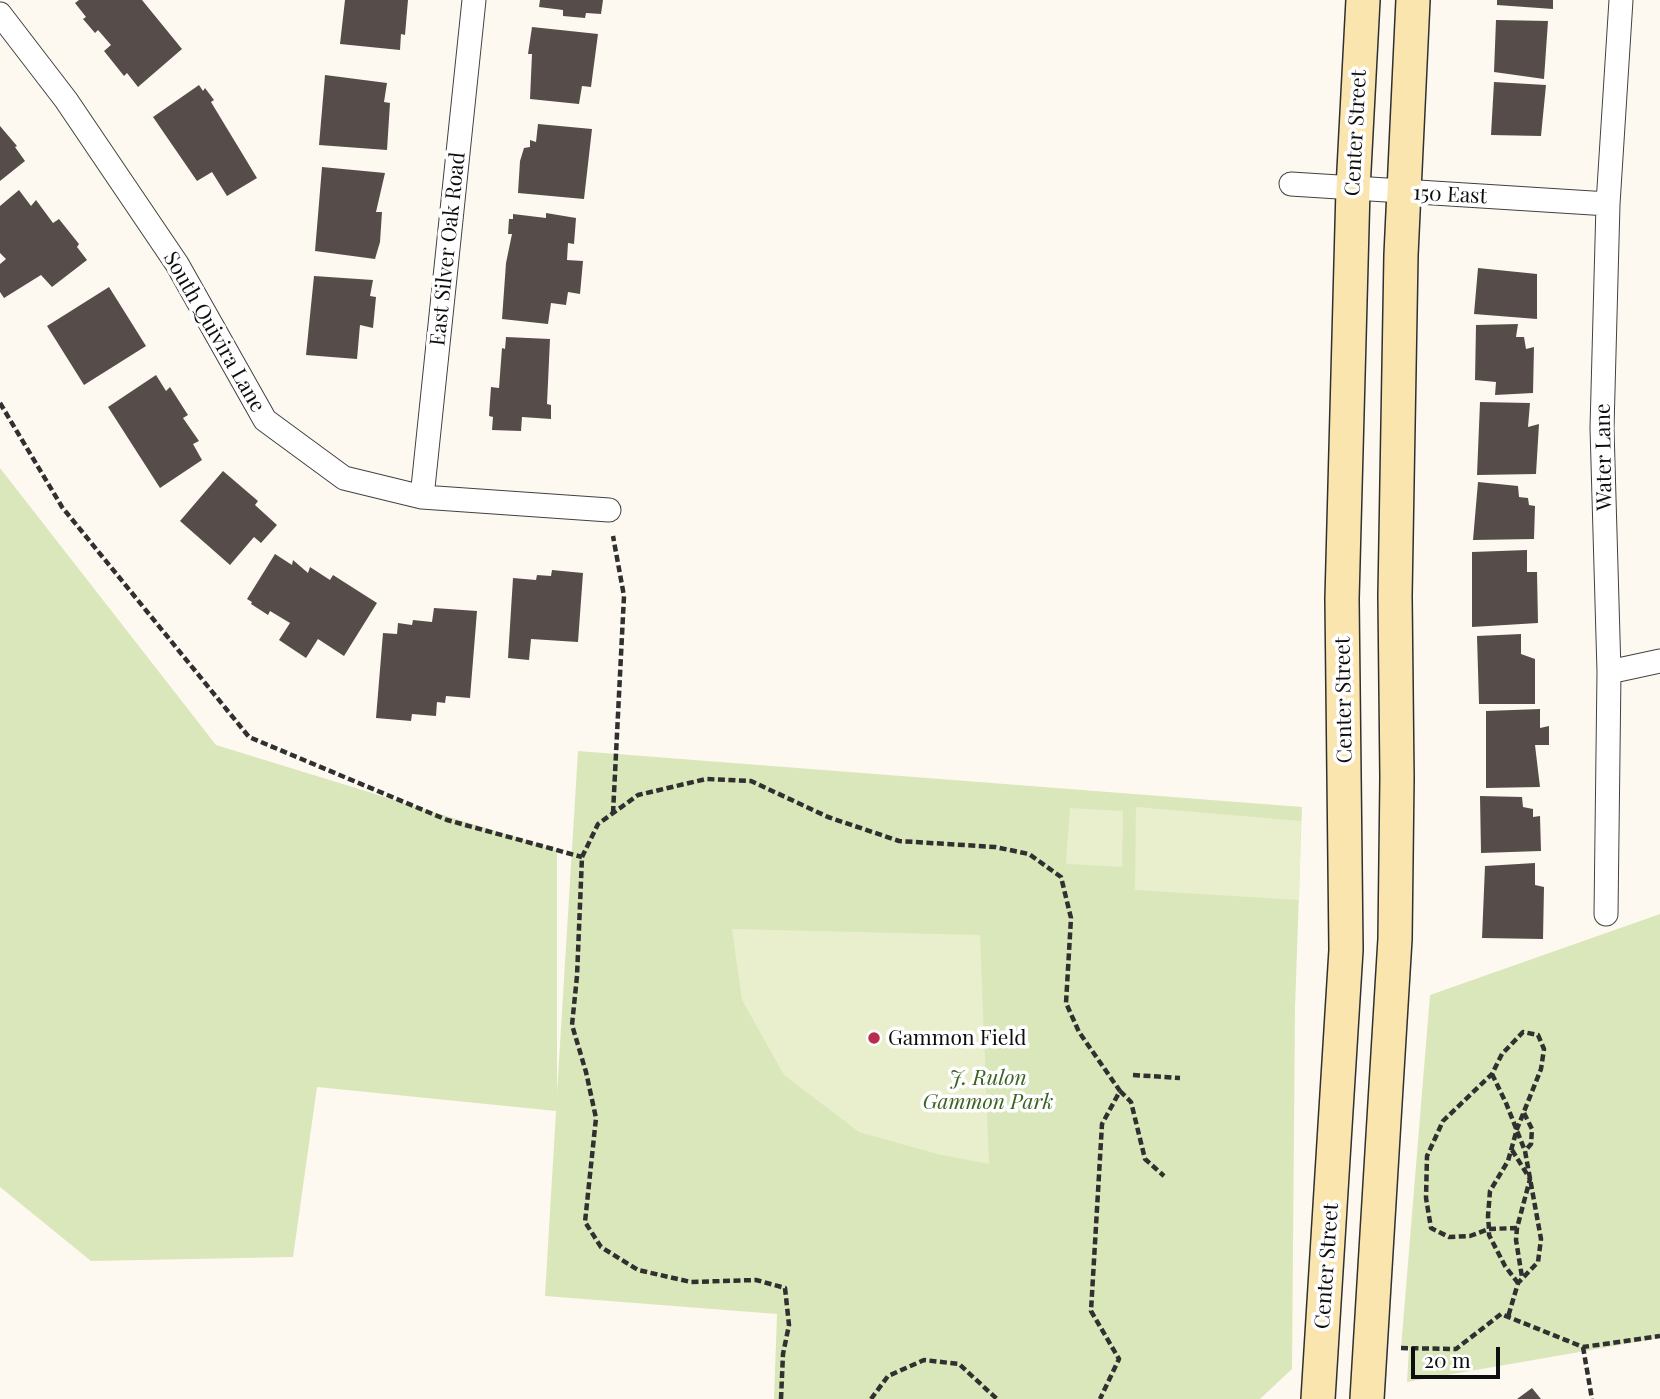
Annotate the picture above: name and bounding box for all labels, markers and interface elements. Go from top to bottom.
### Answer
street label: Center Street [1340,69,1372,197]
street label: East Silver Oak Road [425,151,471,347]
street label: 150 East [1412,180,1488,210]
street label: South Quivira Lane [158,247,270,417]
street label: Water Lane [1590,403,1618,511]
street label: Center Street [1330,636,1358,764]
place label: Gammon Field [888,1025,1026,1051]
marker: Gammon Field [866,1030,882,1046]
park label: J. Rulon Gammon Park [923,1065,1053,1115]
street label: Center Street [1310,1202,1344,1330]
scale bar [1415,1332,1504,1376]
text: 20 m [1424,1345,1471,1373]

